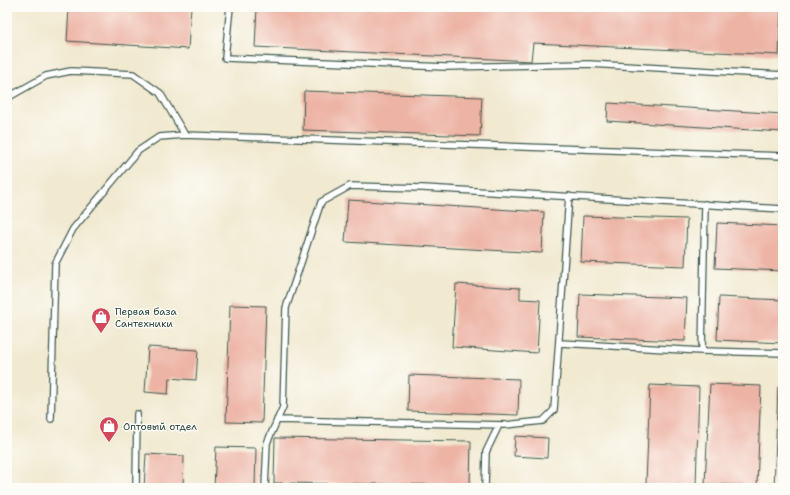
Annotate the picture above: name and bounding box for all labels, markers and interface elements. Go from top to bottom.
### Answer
place label: Первая база Сантехники [115,305,178,330]
shop icon: Первая база Сантехники [90,306,112,334]
shop icon: Оптовый отдел [98,415,120,443]
place label: Оптовый отдел [123,420,197,433]

